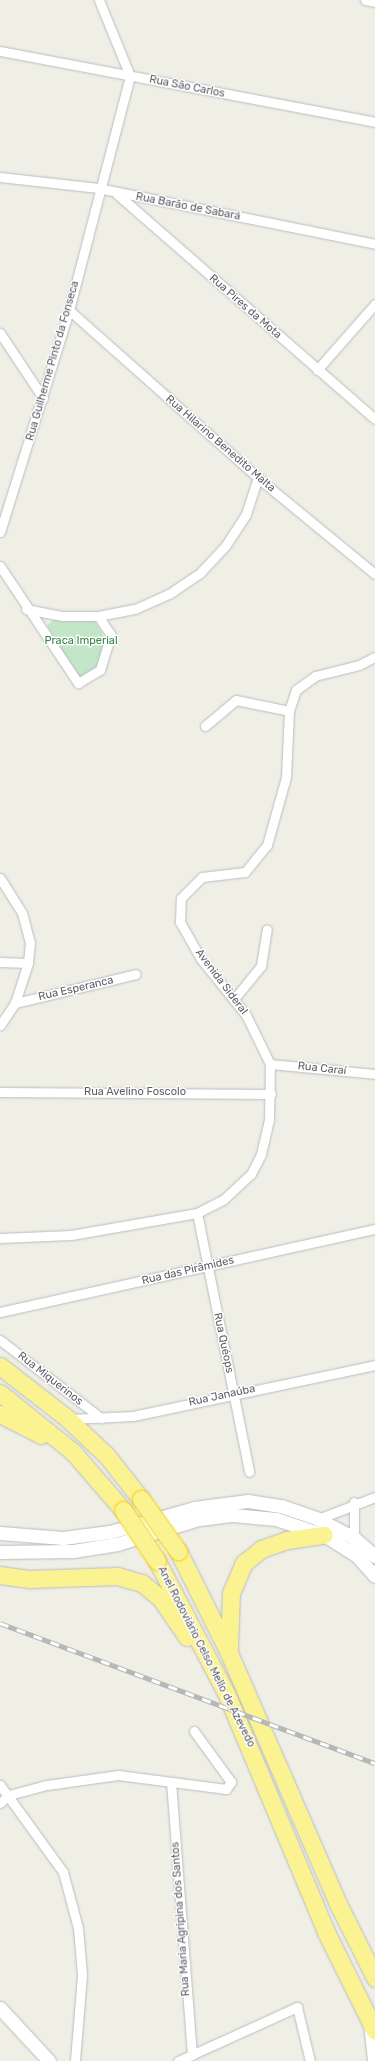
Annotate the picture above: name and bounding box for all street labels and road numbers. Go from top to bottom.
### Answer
street label: Rua São Carlos [148,73,226,101]
street label: Rua Barão de Sabará [135,190,241,224]
street label: Rua Pires da Mota [206,272,284,342]
street label: Rua Guilherme Pinto da Fonseca [24,279,82,443]
street label: Rua Hilarino Benedito Malta [162,393,278,495]
street label: Avenida Sideral [192,947,250,1017]
street label: Rua Esperanca [37,974,115,1004]
street label: Rua Caraí [297,1060,347,1078]
street label: Rua Avelino Foscolo [84,1085,186,1099]
street label: Rua das Pirâmides [141,1254,235,1288]
street label: Rua Quéops [210,1312,236,1374]
street label: Rua Miquerinos [15,1350,85,1408]
street label: Rua Janaúba [188,1383,256,1409]
street label: Anel Rodoviário Celso Mello de Azevedo [154,1564,258,1750]
street label: Rua Maria Agripina dos Santos [169,1841,193,1997]

